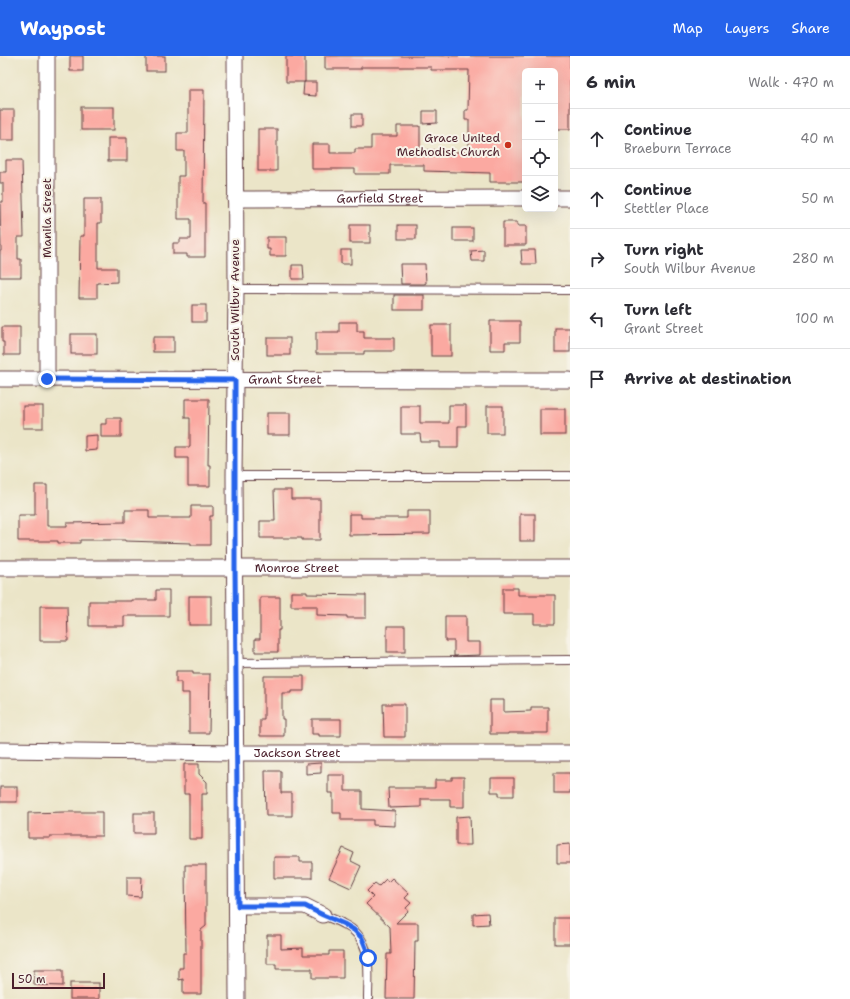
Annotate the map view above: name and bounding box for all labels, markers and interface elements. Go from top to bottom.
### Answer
text: Waypost [20,16,105,41]
text: Map [673,19,703,37]
text: Layers [725,19,769,37]
text: Share [791,19,830,37]
map controls [522,68,558,212]
button: + [522,68,558,104]
text: 6 min [586,71,636,93]
text: Walk · 470 m [748,74,834,91]
button: − [522,104,558,140]
text: Continue [624,120,692,140]
icon: ahead [586,128,608,150]
place label: Grace United Methodist Church [397,130,500,160]
text: 40 m [800,130,834,147]
marker: Grace United Methodist Church [503,140,513,150]
button: locate [522,140,558,176]
text: Braeburn Terrace [624,140,732,157]
button: layers [522,176,558,212]
street label: Manila Street [39,178,55,258]
text: Continue [624,180,692,200]
icon: ahead [586,188,608,210]
street label: Garfield Street [337,190,423,207]
text: 50 m [801,190,834,207]
text: Stettler Place [624,200,709,217]
street label: South Wilbur Avenue [227,239,243,361]
text: Turn right [624,240,704,260]
icon: right [586,248,608,270]
text: 280 m [792,250,834,267]
text: South Wilbur Avenue [624,260,756,277]
text: Turn left [624,300,692,320]
icon: left [586,308,608,330]
text: 100 m [795,310,834,327]
text: Grant Street [624,320,703,337]
icon: arrive [586,368,608,390]
text: Arrive at destination [624,369,792,389]
route end [38,370,56,388]
street label: Grant Street [248,371,322,388]
street label: Monroe Street [255,560,339,576]
street label: Jackson Street [254,745,340,761]
route start [359,949,377,967]
scale bar [12,971,105,990]
text: 50 m [18,972,46,987]

